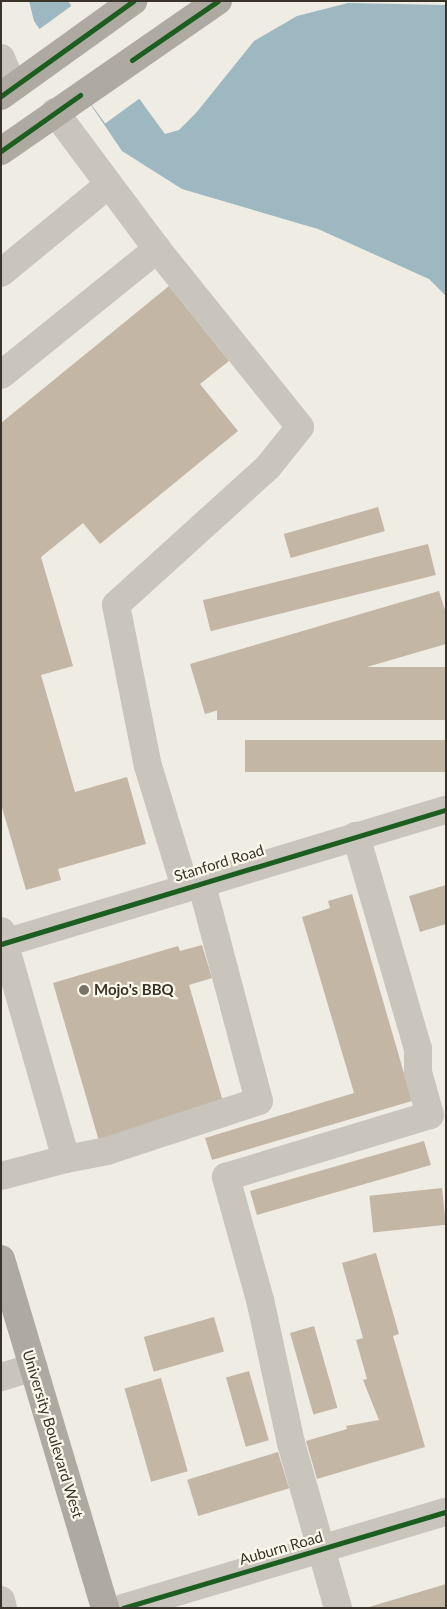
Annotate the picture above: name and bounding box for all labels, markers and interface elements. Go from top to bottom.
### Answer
street label: Stanford Road [172,841,266,885]
place label: Mojo's BBQ [94,981,174,999]
marker: Mojo's BBQ [78,984,90,996]
street label: University Boulevard West [19,1348,87,1520]
street label: Auburn Road [237,1527,325,1569]

